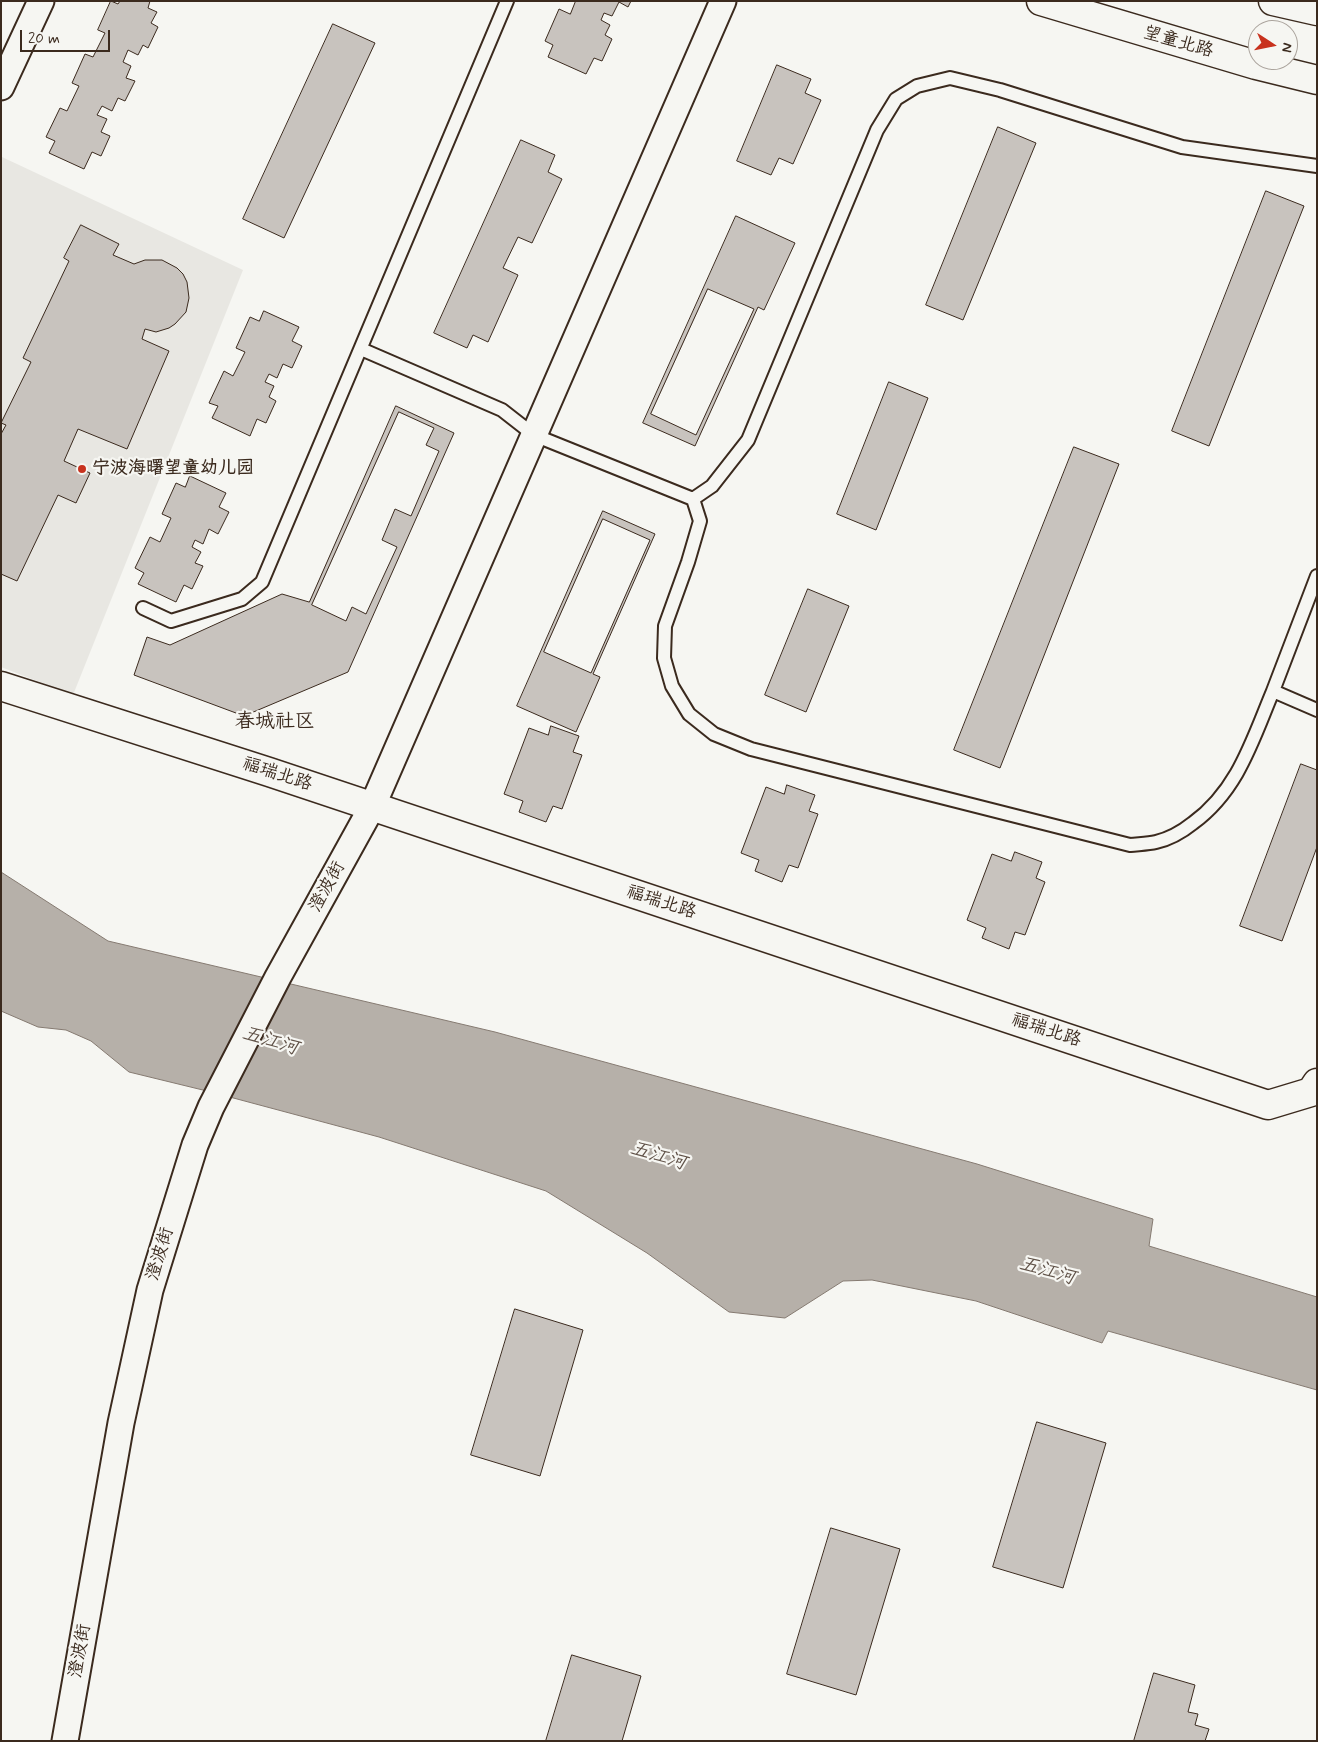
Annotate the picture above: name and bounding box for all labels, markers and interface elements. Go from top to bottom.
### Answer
scale bar [22,20,112,52]
north arrow [1248,20,1298,70]
street label: 望童北路 [1140,23,1216,63]
text: 20 m [28,29,60,49]
text: N [1277,41,1296,54]
place label: 宁波海曙望童幼儿园 [92,458,254,480]
marker: 宁波海曙望童幼儿园 [76,463,88,475]
district label: 春城社区 [235,711,315,735]
street label: 福瑞北路 [239,754,315,796]
street label: 澄波街 [305,858,351,916]
street label: 福瑞北路 [623,882,699,924]
street label: 福瑞北路 [1008,1010,1084,1052]
water label: 五江河 [239,1023,301,1061]
water label: 五江河 [627,1138,689,1176]
street label: 澄波街 [143,1225,179,1283]
water label: 五江河 [1016,1253,1078,1291]
street label: 澄波街 [66,1623,96,1679]

